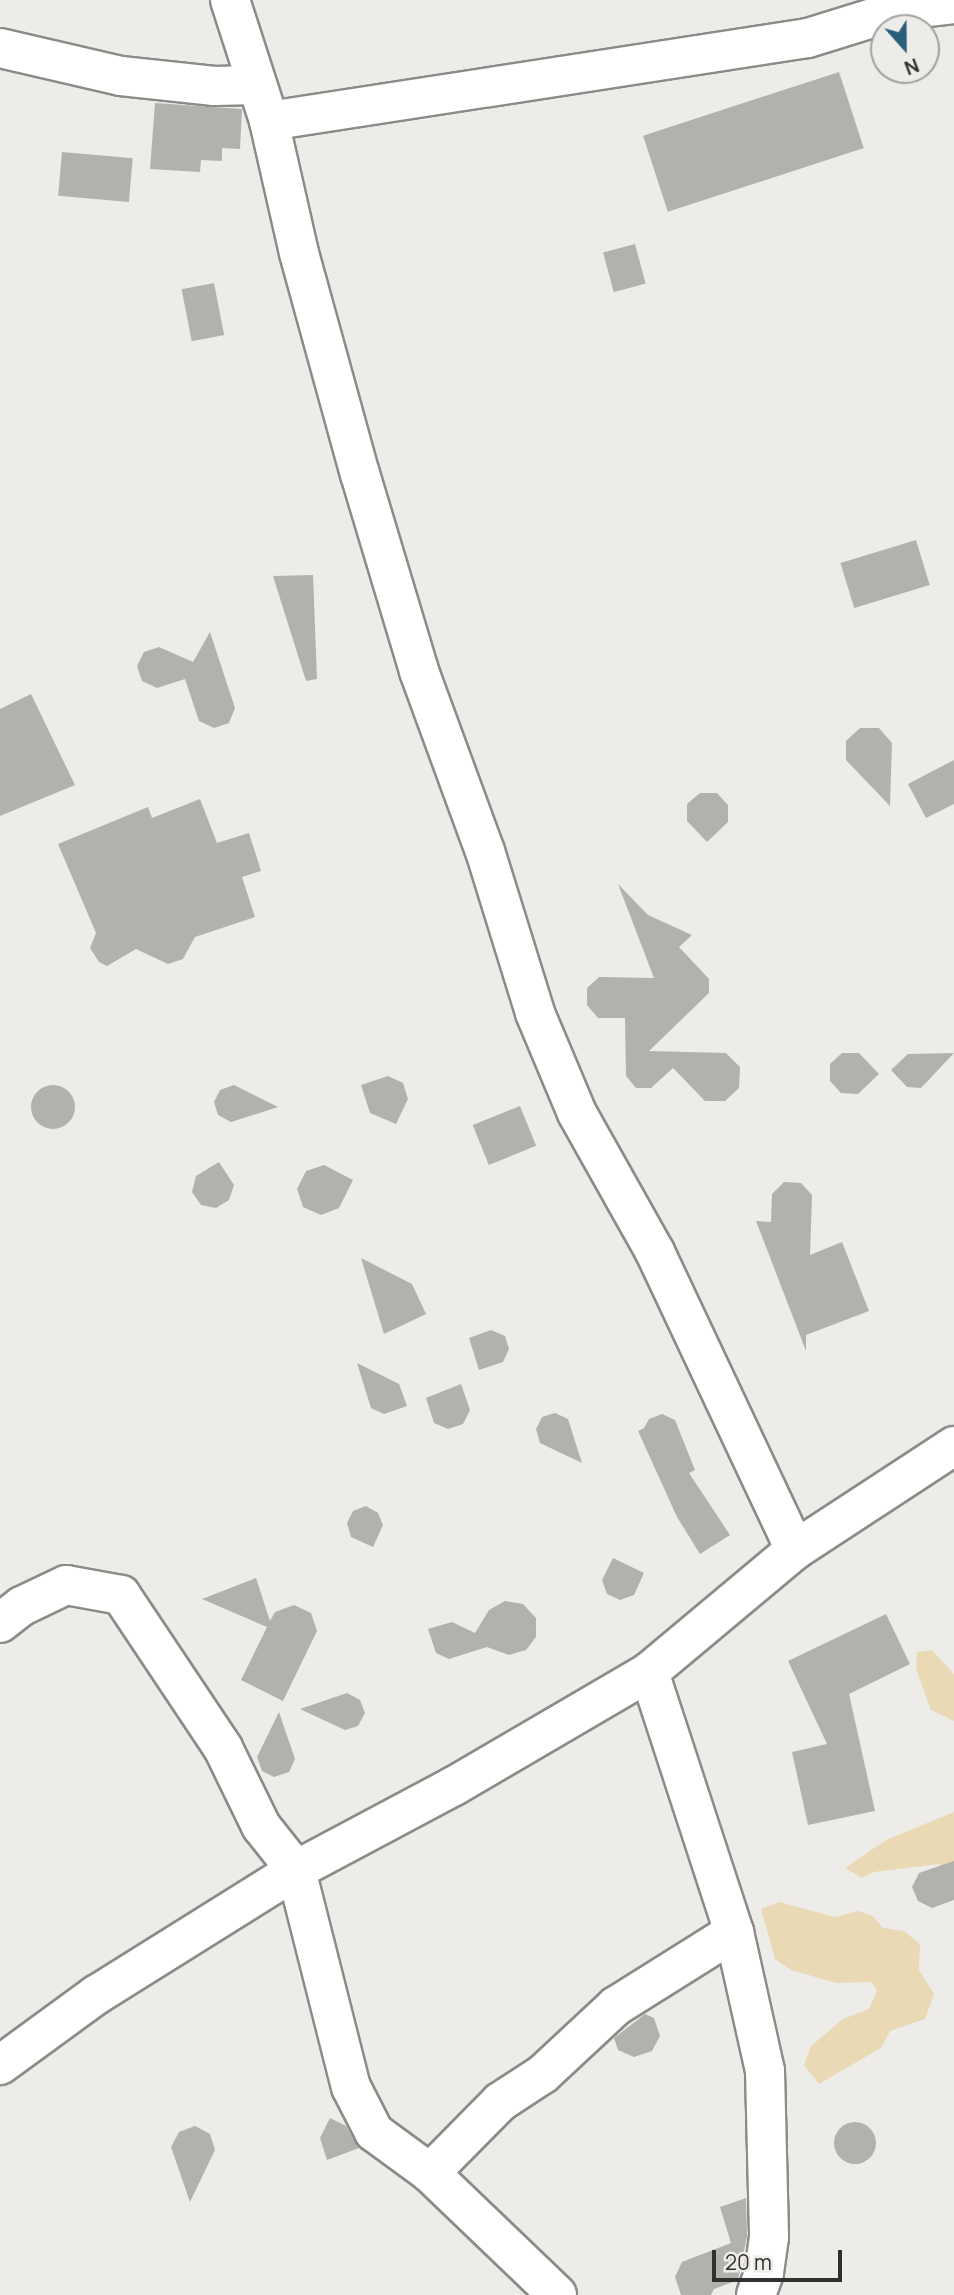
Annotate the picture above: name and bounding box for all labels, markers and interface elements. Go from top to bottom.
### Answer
north arrow [870,14,940,84]
text: N [901,52,923,81]
scale bar [716,2236,846,2280]
text: 20 m [725,2248,772,2276]

